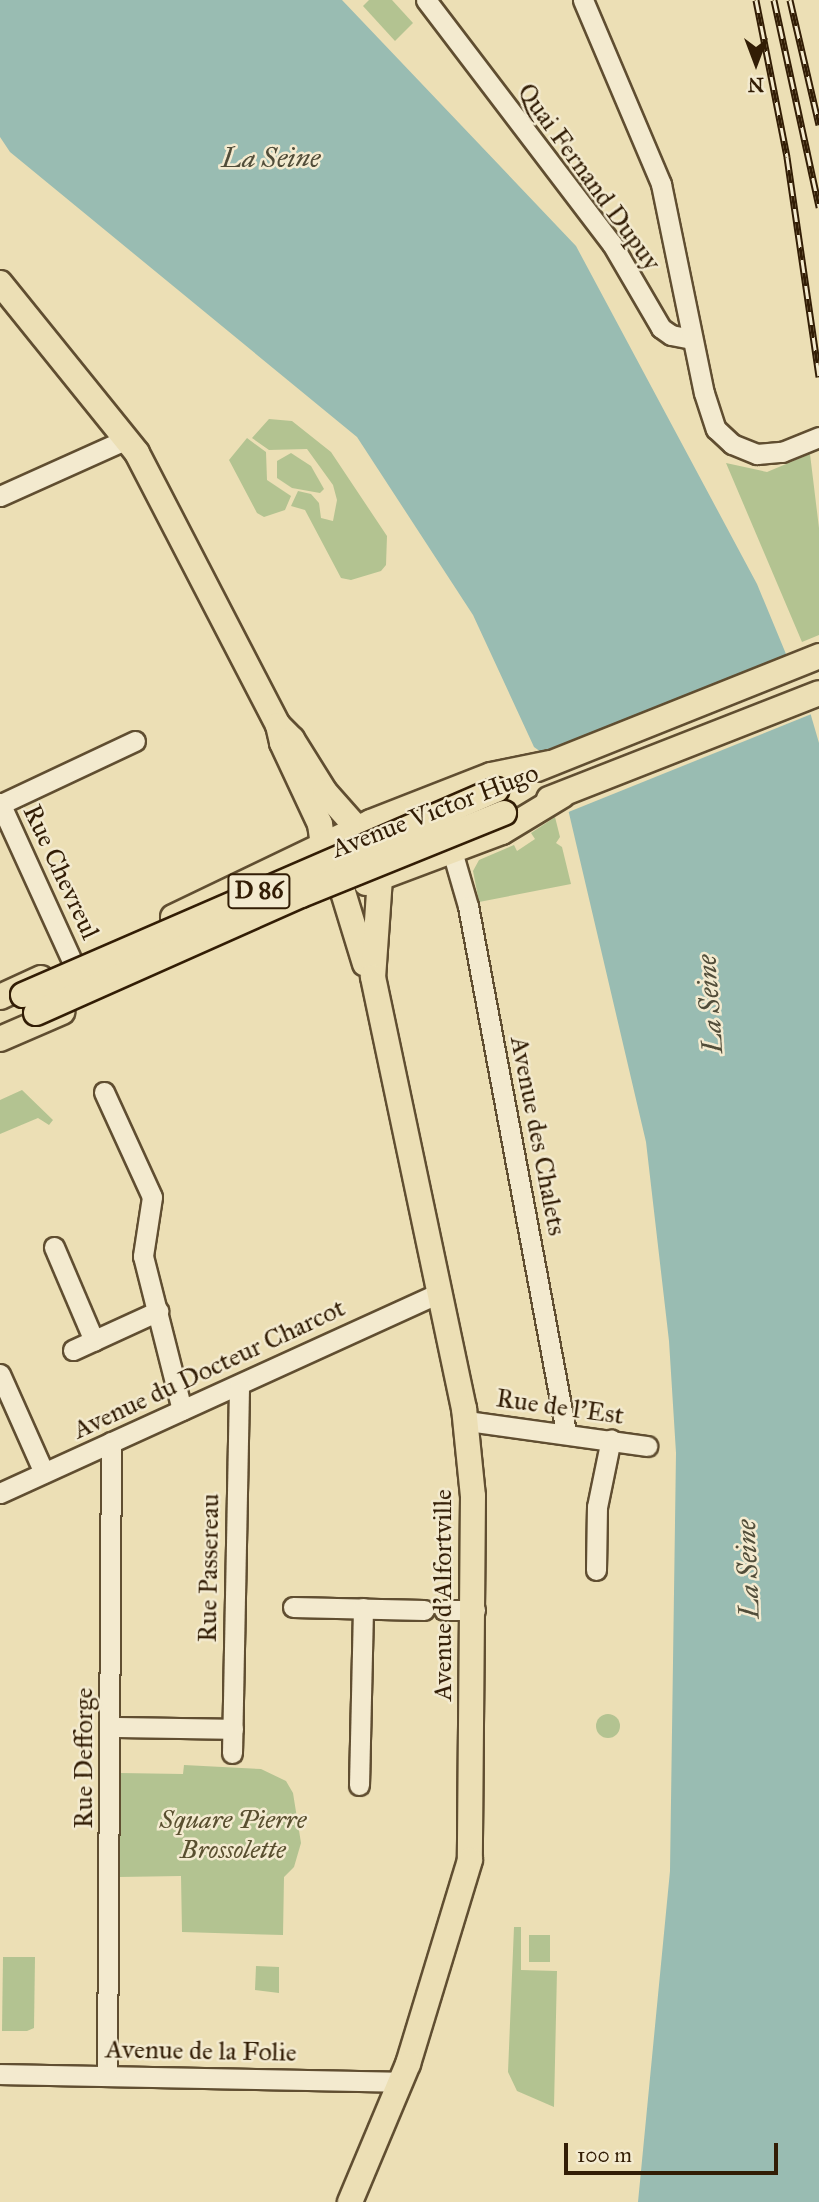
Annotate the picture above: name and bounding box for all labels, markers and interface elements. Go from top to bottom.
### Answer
north arrow [721,28,791,98]
text: N [748,73,764,96]
street label: Quai Fernand Dupuy [511,77,667,277]
water label: La Seine [222,141,320,175]
street label: Avenue Victor Hugo [327,757,543,865]
street label: Rue Chevreul [16,800,106,944]
road number: D 86 [226,870,292,912]
water label: La Seine [690,953,730,1055]
street label: Avenue des Chalets [503,1034,573,1238]
street label: Avenue du Docteur Charcot [68,1292,350,1446]
street label: Rue de l'Est [494,1383,626,1431]
street label: Avenue d'Alfortville [427,1489,459,1701]
street label: Rue Passereau [192,1493,226,1643]
water label: La Seine [729,1519,767,1619]
street label: Rue Defforge [68,1687,100,1829]
park label: Square Pierre Brossolette [160,1804,306,1866]
street label: Avenue de la Folie [105,2034,297,2068]
scale bar [567,2128,780,2172]
text: 100 m [577,2142,632,2168]

